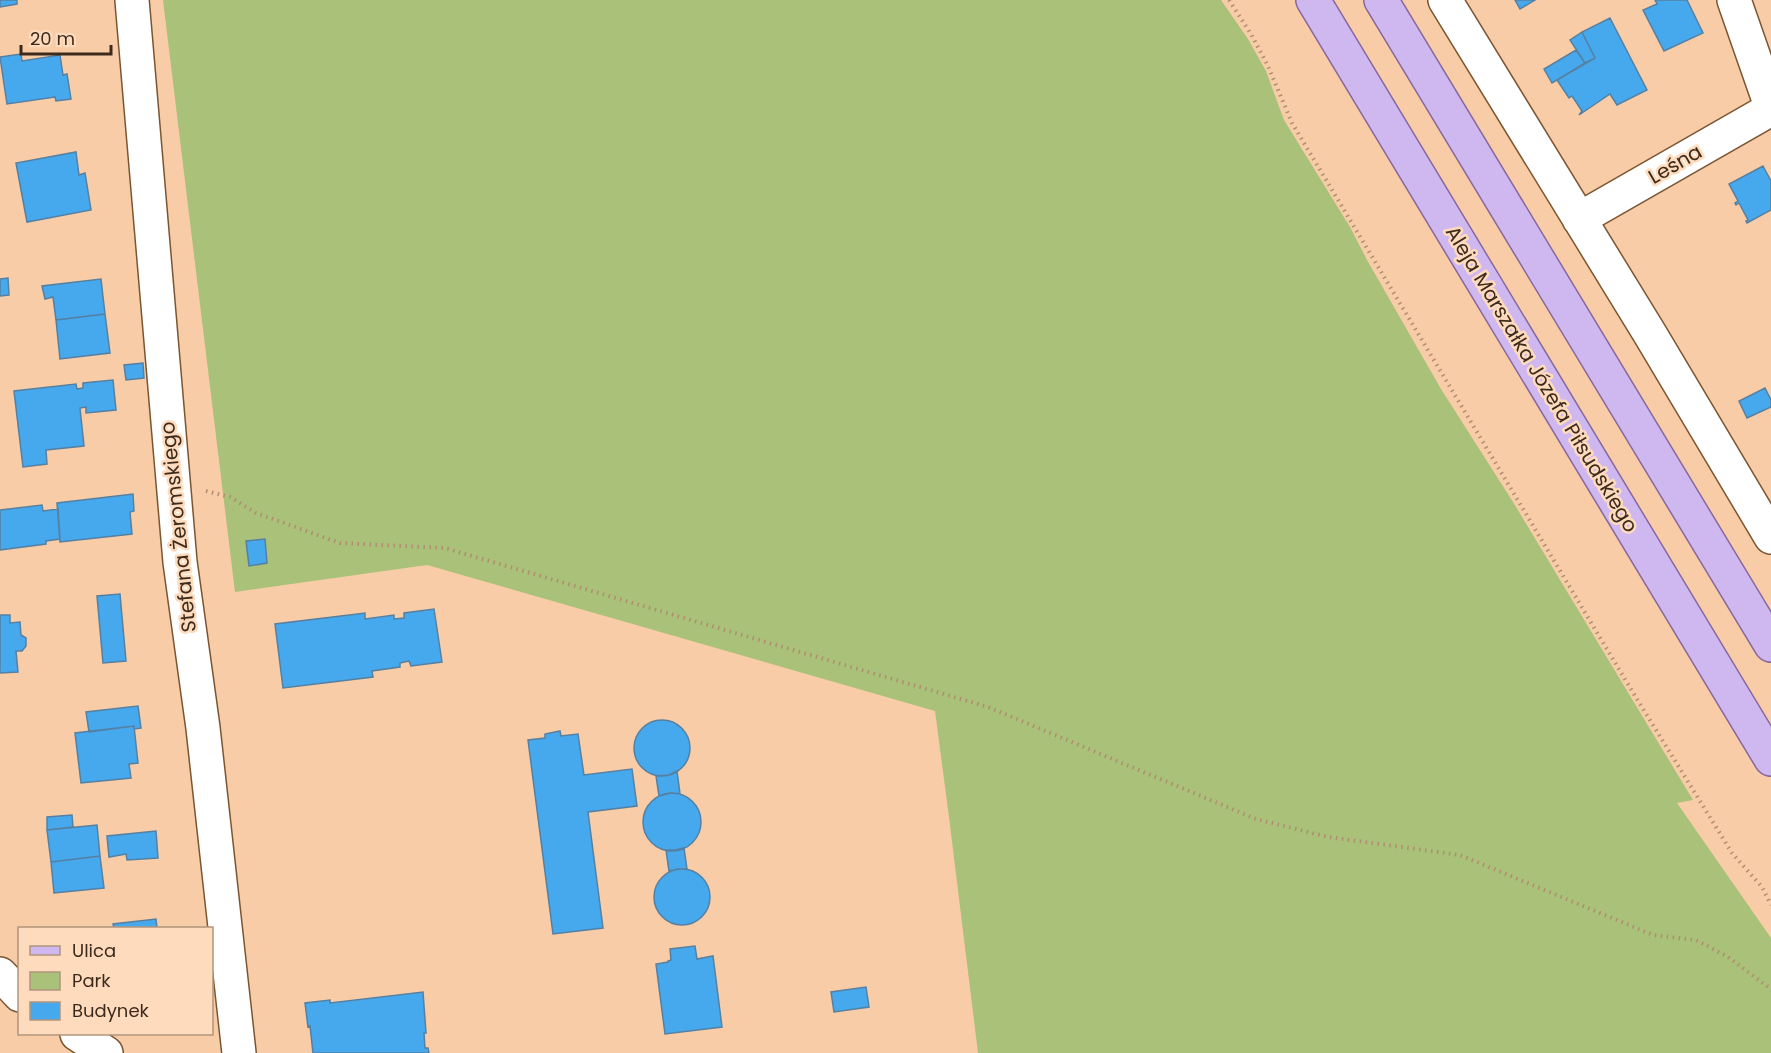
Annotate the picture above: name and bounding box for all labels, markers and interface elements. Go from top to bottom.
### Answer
scale bar [21,18,111,56]
text: 20 m [30,26,75,51]
street label: Leśna [1643,137,1707,191]
street label: Aleja Marszałka Józefa Piłsudskiego [1439,220,1645,538]
street label: Stefana Żeromskiego [153,420,203,634]
legend [18,927,213,1035]
text: Ulica [72,938,116,963]
text: Park [72,968,111,993]
text: Budynek [72,998,150,1023]

